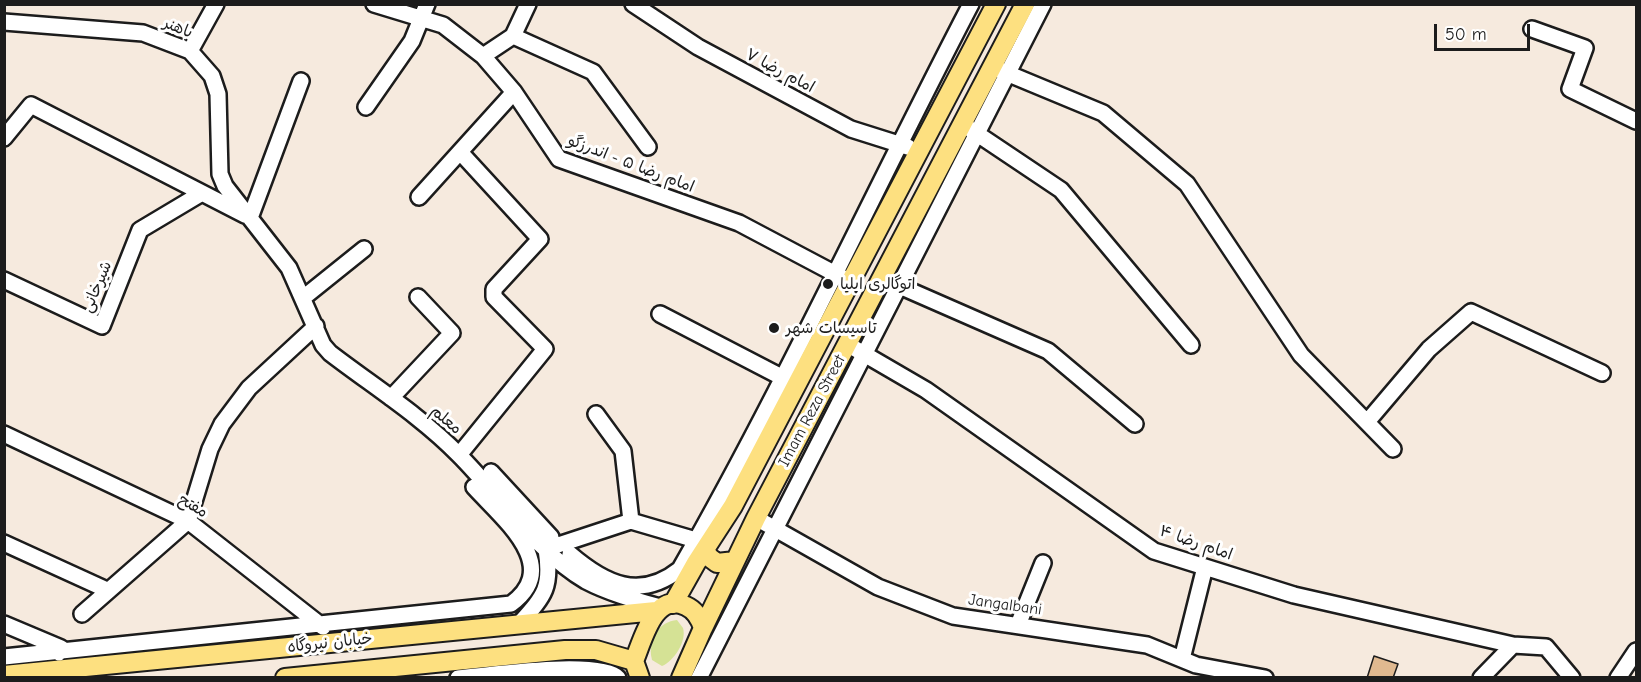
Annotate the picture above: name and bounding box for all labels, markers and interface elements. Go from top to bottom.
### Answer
scale bar [1437,12,1533,50]
street label: باهنر [160,13,196,43]
text: 50 m [1445,24,1487,45]
street label: امام رضا ۷ [742,45,818,97]
street label: امام رضا ۵ - اندرزگو [565,131,697,197]
street label: شیرخانی [78,258,116,316]
place label: اتوگالری ایلیا [840,274,915,294]
marker: اتوگالری ایلیا [821,277,835,291]
place label: تاسیسات شهر [786,318,877,338]
marker: تاسیسات شهر [767,321,781,335]
street label: Imam Reza Street [774,352,850,470]
street label: معلم [426,401,466,439]
street label: مفتح [175,490,211,522]
street label: امام رضا ۴ [1157,522,1235,564]
street label: Jangalbani [967,590,1043,620]
street label: خیابان نیروگاه [286,629,374,657]

